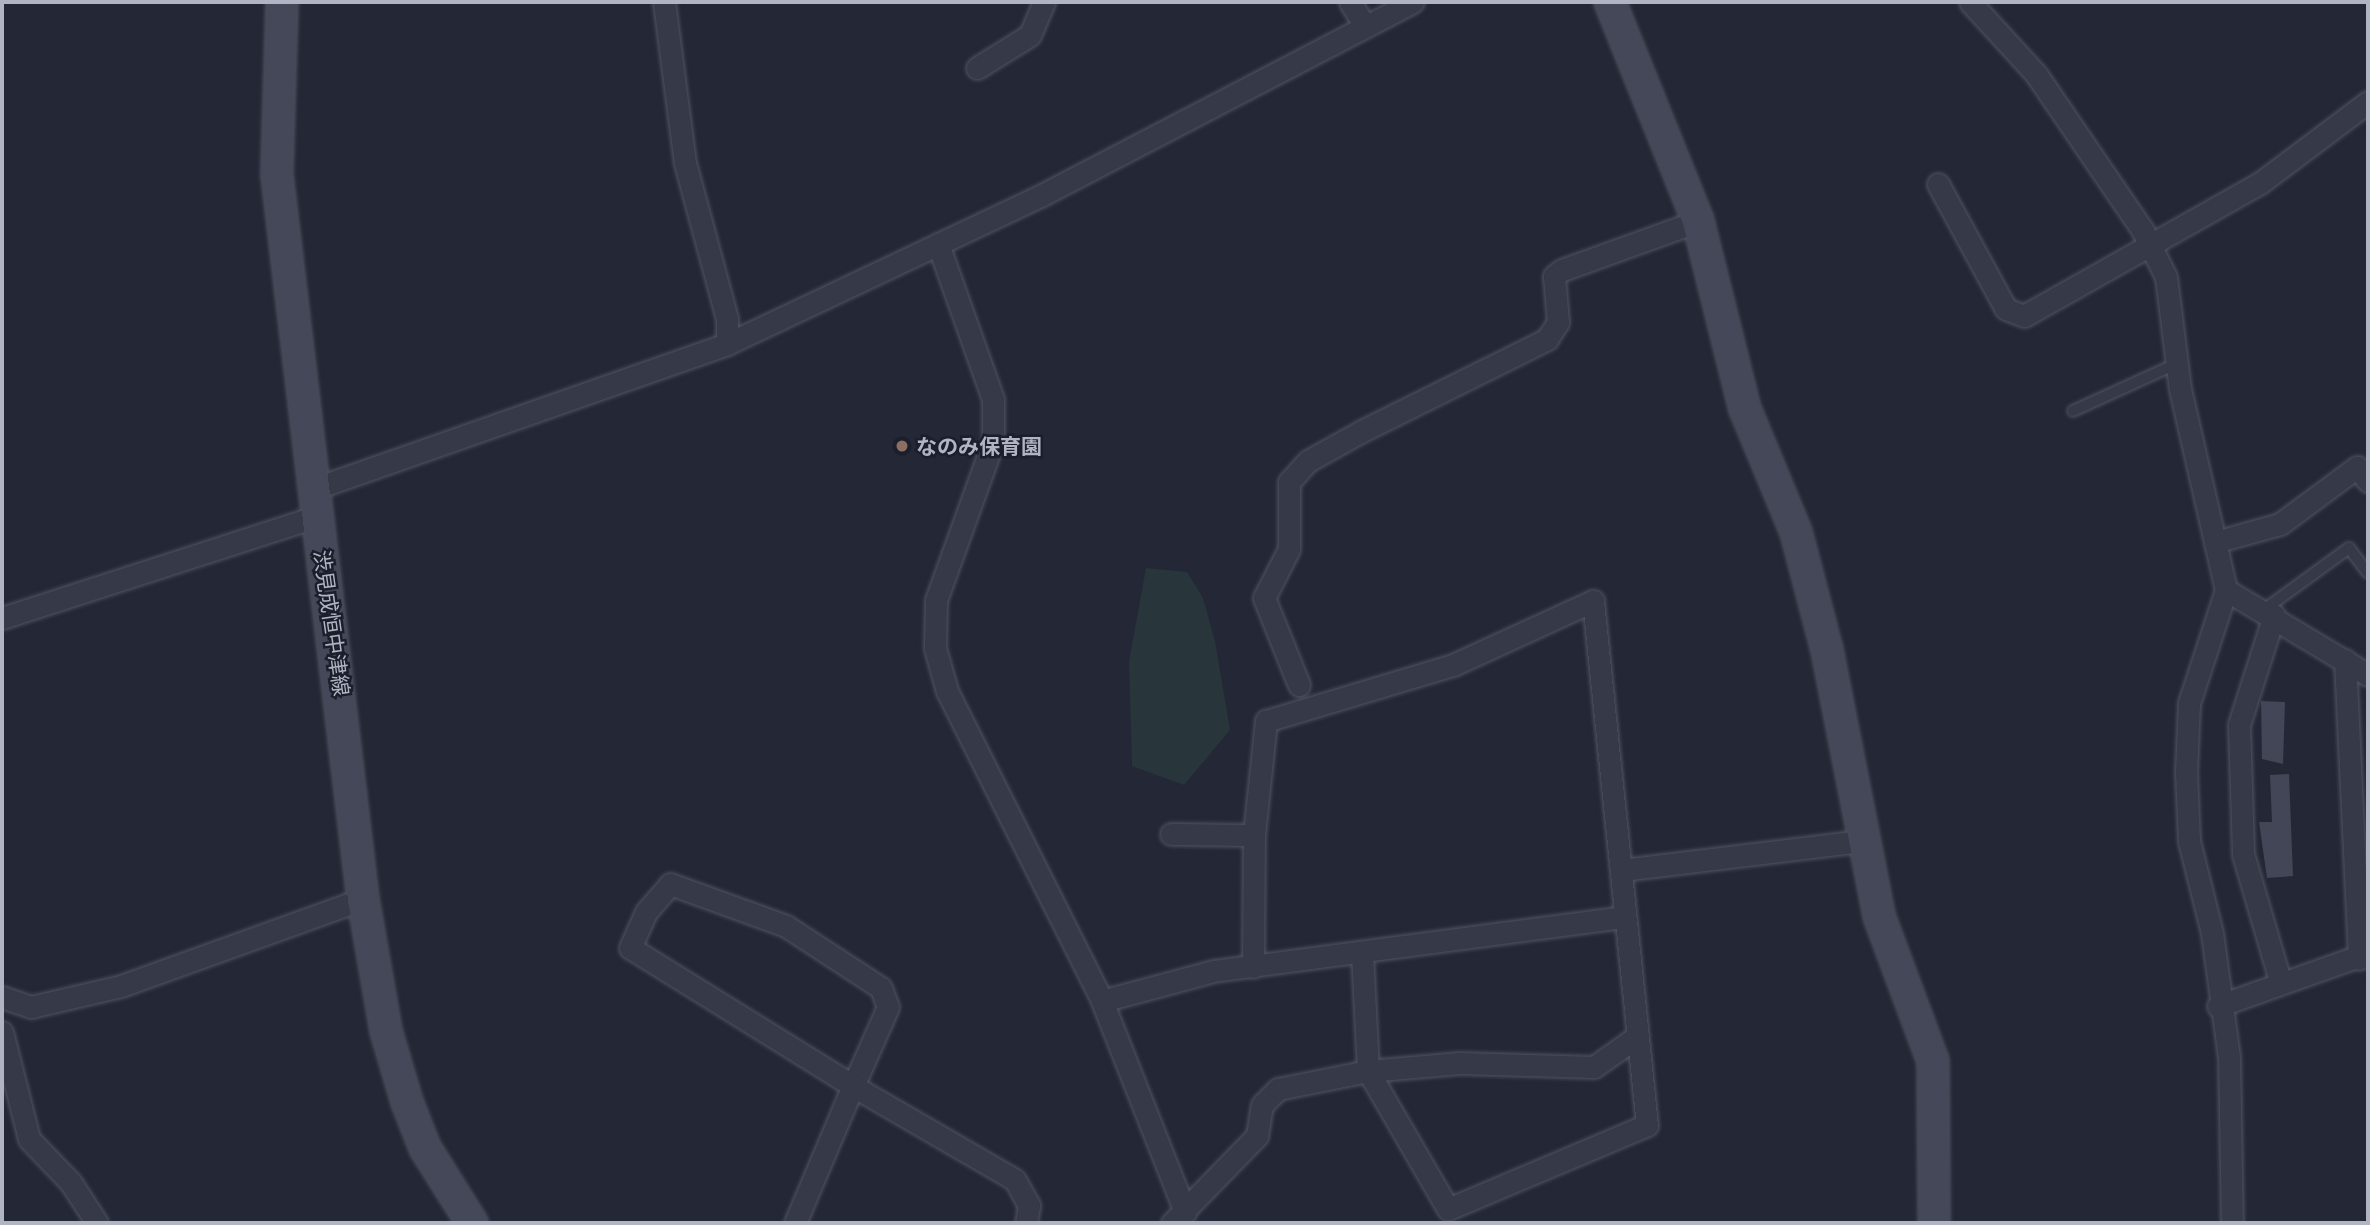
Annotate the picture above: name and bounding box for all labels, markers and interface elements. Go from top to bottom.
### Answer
place label: なのみ保育園 [916,433,1042,459]
marker: なのみ保育園 [894,438,910,454]
street label: 渋見成恒中津線 [309,548,355,698]

